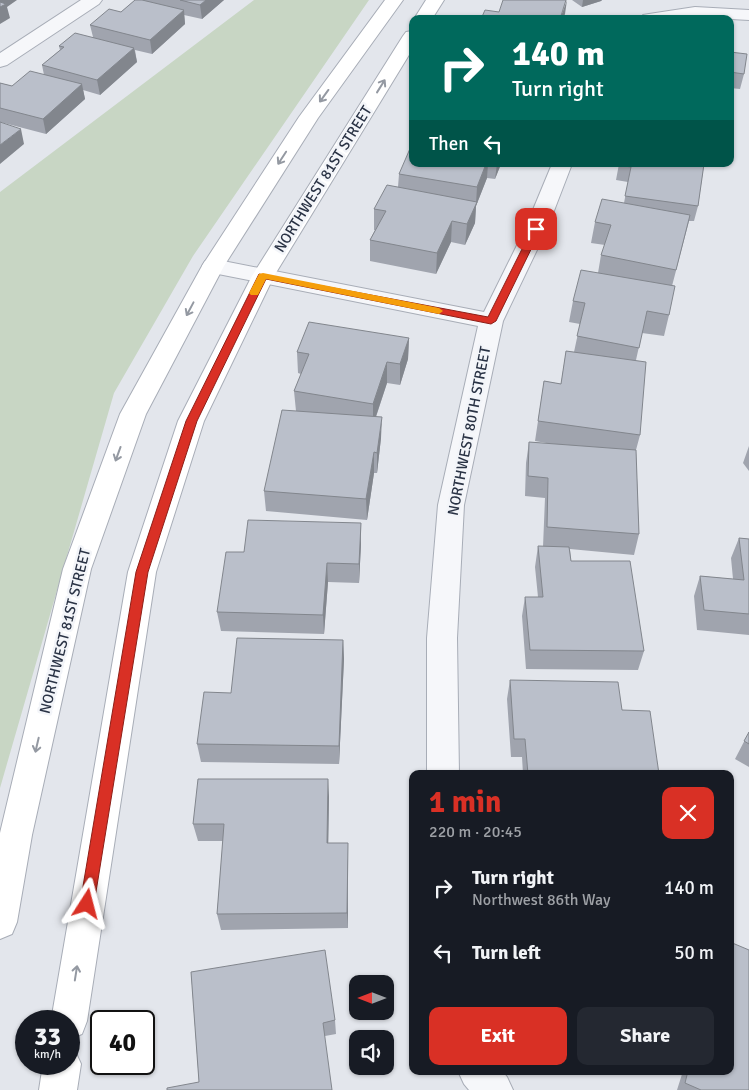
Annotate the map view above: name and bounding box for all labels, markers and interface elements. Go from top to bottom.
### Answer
text: 140 m [512,32,605,75]
icon: right [429,35,494,100]
text: Turn right [512,75,604,102]
one-way arrow [377,79,387,93]
one-way arrow [319,89,329,103]
street label: NORTHWEST 81ST STREET [270,102,376,256]
icon: left [479,130,507,158]
text: Then [429,132,469,156]
one-way arrow [277,151,287,165]
pin [515,208,557,250]
icon: arrive [522,215,550,243]
one-way arrow [184,301,194,315]
street label: NORTHWEST 80TH STREET [444,344,494,517]
one-way arrow [113,446,122,462]
street label: NORTHWEST 81ST STREET [36,546,94,716]
one-way arrow [32,737,41,753]
text: 1 min [429,784,501,821]
button: close [662,787,714,839]
text: 220 m · 20:45 [429,822,522,842]
text: Turn right [472,866,554,890]
icon: right [429,874,457,902]
text: 140 m [664,876,714,900]
position arrow [60,877,112,929]
text: Northwest 86th Way [472,890,610,910]
icon: left [429,939,457,967]
text: Turn left [472,941,541,965]
text: 50 m [674,941,714,965]
one-way arrow [72,965,82,981]
north arrow [349,975,394,1020]
map controls [349,975,394,1075]
button: Exit [429,1007,567,1065]
button: Share [577,1007,714,1065]
speed limit sign: 40 [90,1010,155,1075]
text: 33 [34,1021,61,1052]
button: sound [349,1030,394,1075]
text: km/h [34,1047,61,1062]

